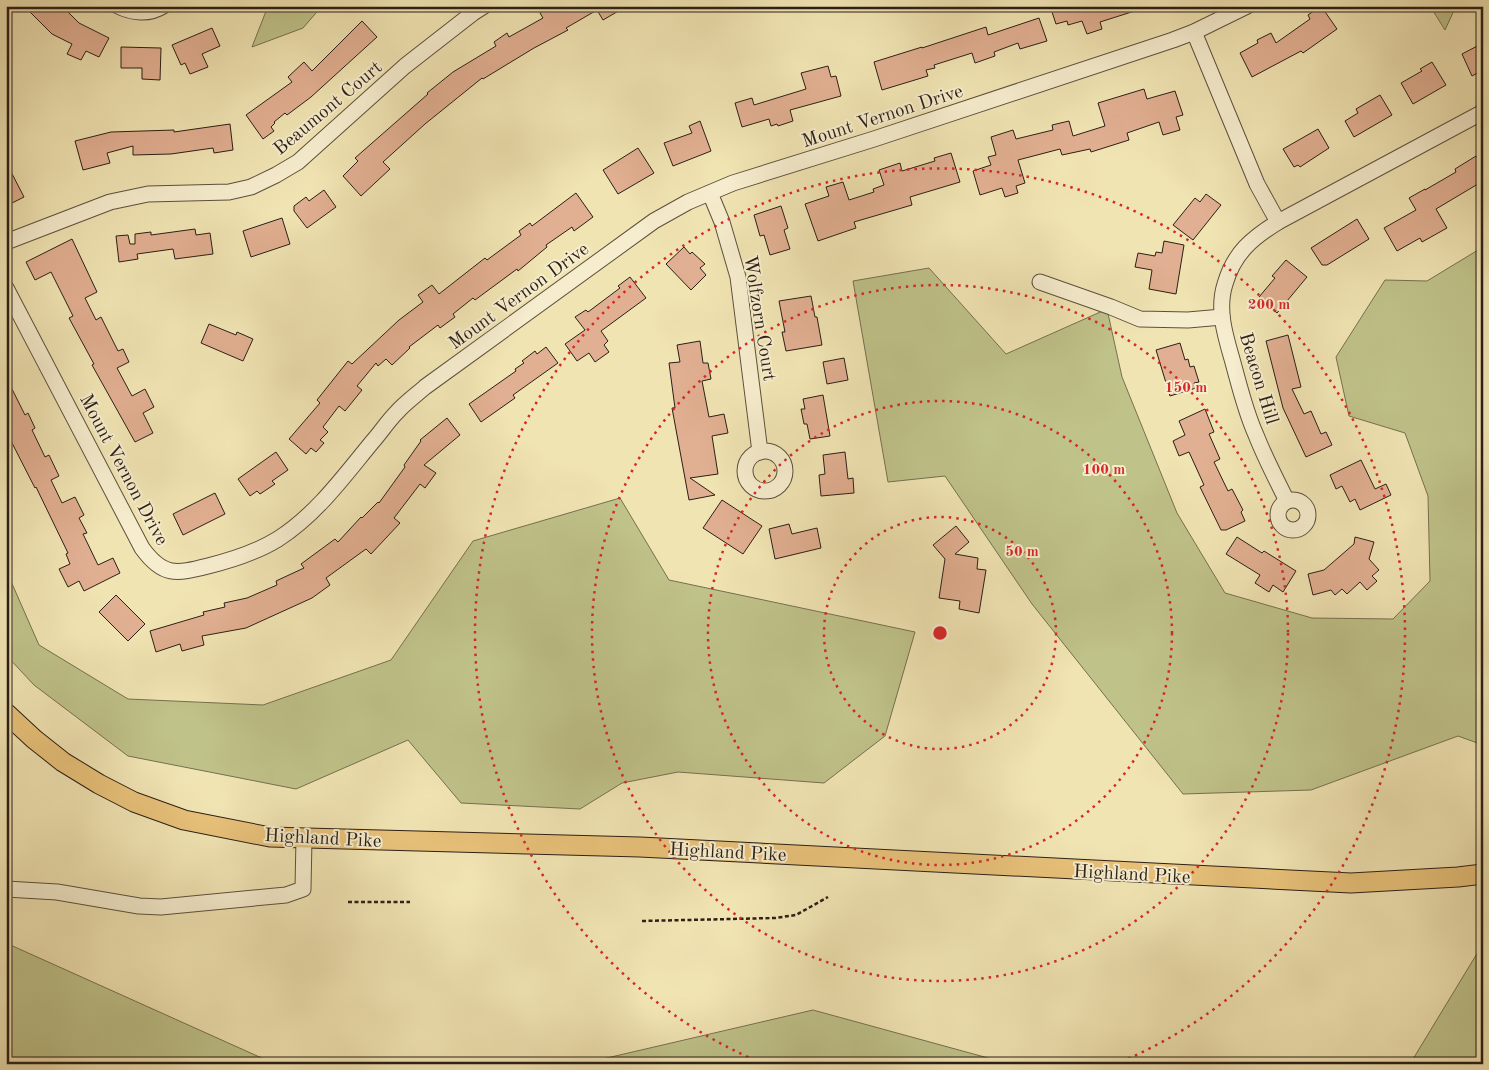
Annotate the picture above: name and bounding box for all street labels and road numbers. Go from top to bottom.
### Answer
street label: Beaumont Court [271,58,386,160]
street label: Mount Vernon Drive [800,82,966,152]
street label: Mount Vernon Drive [446,240,593,354]
street label: Wolfzorn Court [739,254,778,383]
street label: Beacon Hill [1235,331,1281,427]
street label: Mount Vernon Drive [75,392,171,549]
street label: Highland Pike [264,827,382,852]
street label: Highland Pike [669,841,787,866]
street label: Highland Pike [1073,863,1191,888]

